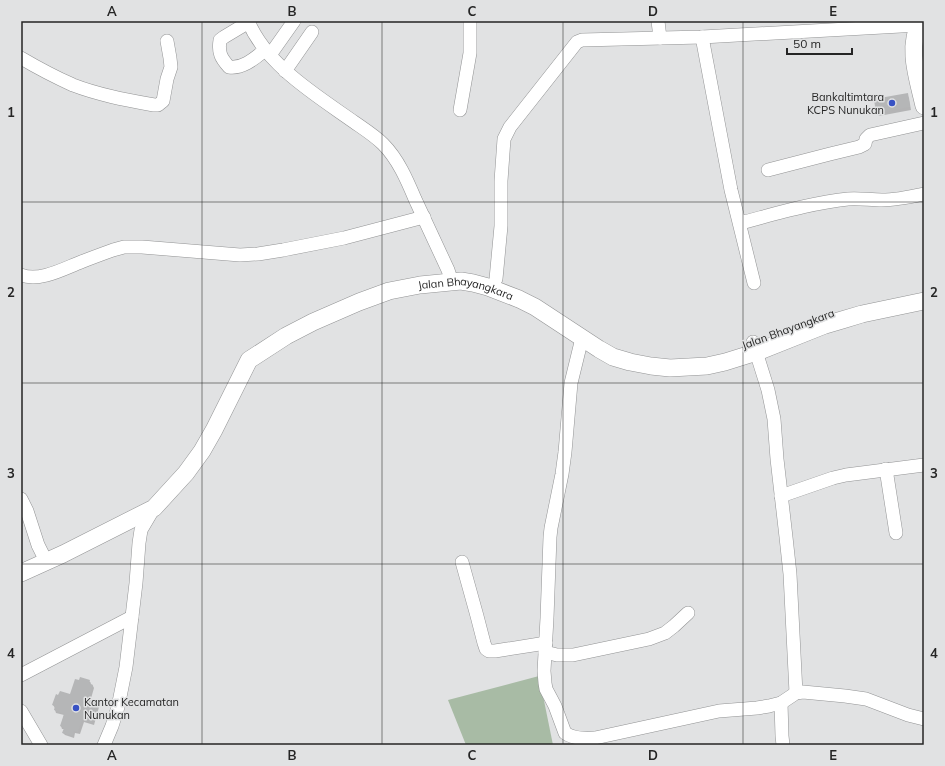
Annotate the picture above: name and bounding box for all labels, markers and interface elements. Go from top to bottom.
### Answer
text: A [107,3,117,19]
text: B [288,3,297,19]
text: C [468,3,477,19]
text: D [648,3,658,19]
text: E [829,3,837,19]
scale bar [787,30,852,56]
text: 50 m [793,36,821,51]
place label: Bankaltimtara KCPS Nunukan [807,90,884,117]
marker: Bankaltimtara KCPS Nunukan [887,98,897,108]
text: 1 [7,104,15,120]
text: 1 [930,104,938,120]
street label: Jalan Bhayangkara [417,274,515,303]
text: 2 [7,284,15,300]
text: 2 [930,284,938,300]
street label: Jalan Bhayangkara [740,306,836,352]
text: 3 [7,465,15,481]
text: 3 [930,465,938,481]
text: 4 [7,645,15,661]
text: 4 [930,645,938,661]
place label: Kantor Kecamatan Nunukan [84,695,179,722]
marker: Kantor Kecamatan Nunukan [71,703,81,713]
text: A [107,747,117,763]
text: B [288,747,297,763]
text: C [468,747,477,763]
text: D [648,747,658,763]
text: E [829,747,837,763]

